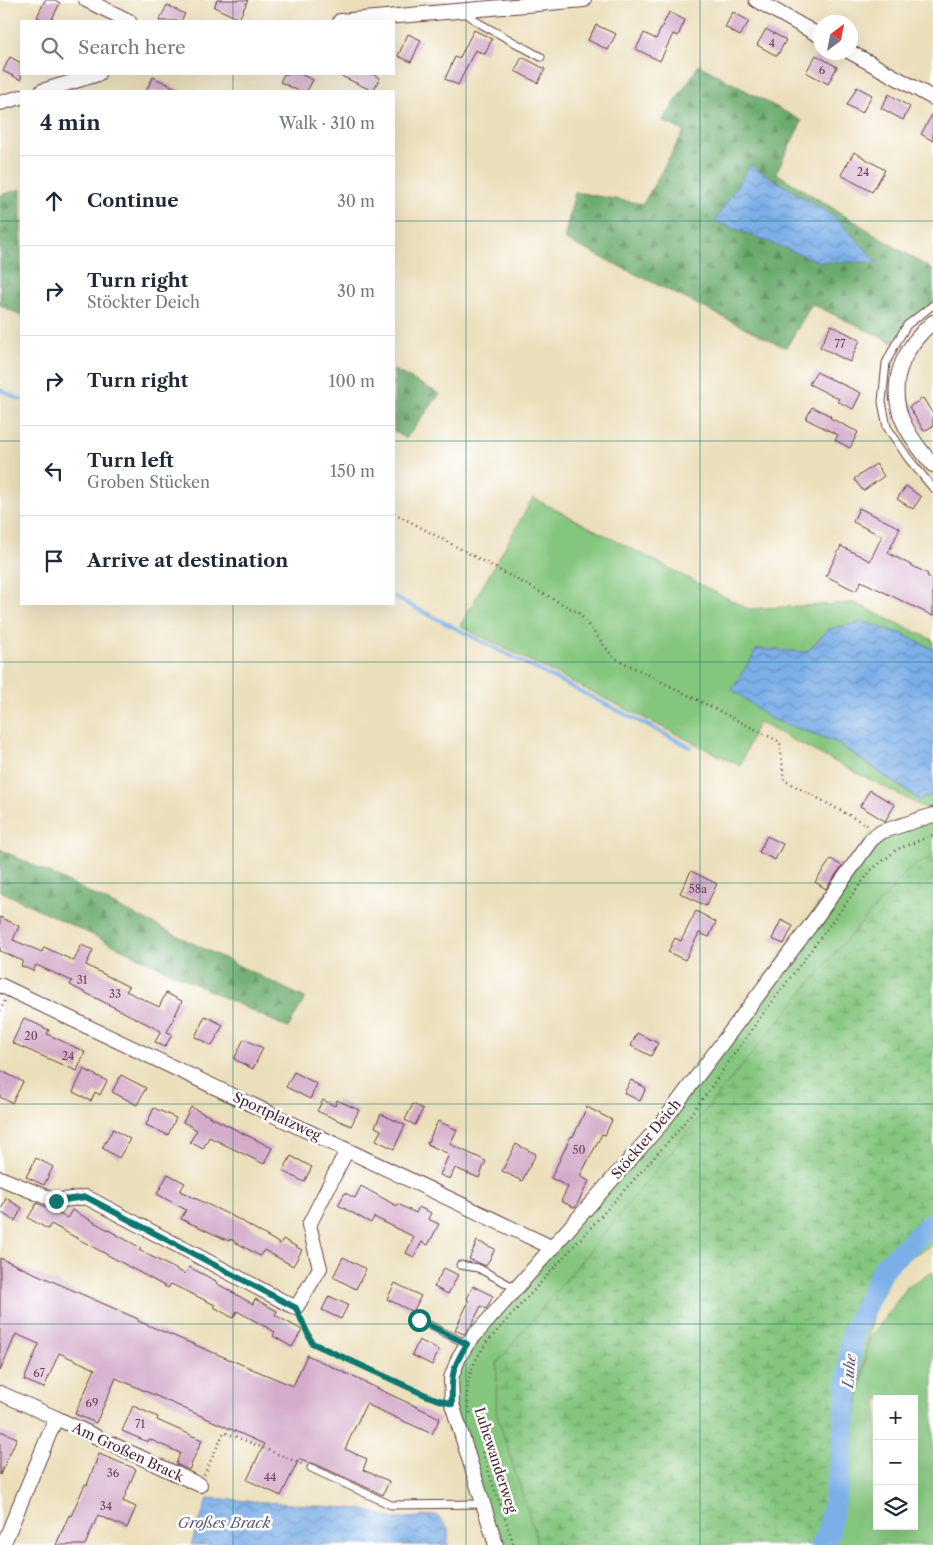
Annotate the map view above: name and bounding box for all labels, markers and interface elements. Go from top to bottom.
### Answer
north arrow [813,15,858,60]
search box [20,20,395,75]
icon: search [38,34,66,62]
text: Search here [78,36,186,59]
house number: 4 [769,36,775,50]
house number: 6 [819,63,826,77]
text: 4 min [40,110,101,135]
text: Walk · 310 m [279,113,375,133]
house number: 24 [857,165,869,179]
icon: ahead [40,187,68,215]
text: Continue [87,189,179,212]
text: 30 m [337,191,375,211]
text: Turn right [87,269,188,292]
icon: right [40,277,68,305]
text: 30 m [337,281,375,301]
text: Stöckter Deich [87,292,200,312]
house number: 77 [835,337,846,351]
icon: right [40,367,68,395]
text: Turn right [87,369,188,392]
text: 100 m [329,371,375,391]
text: Turn left [87,449,174,472]
icon: left [40,457,68,485]
text: 150 m [330,461,375,481]
text: Groben Stücken [87,472,210,492]
icon: arrive [40,547,68,575]
text: Arrive at destination [87,549,288,572]
house number: 58a [689,882,707,896]
house number: 31 [77,973,88,987]
house number: 33 [109,987,121,1001]
house number: 20 [24,1029,38,1043]
house number: 24 [62,1049,74,1063]
street label: Sportplatzweg [230,1088,324,1145]
street label: Stöckter Deich [607,1095,685,1183]
house number: 50 [573,1143,585,1157]
route end [45,1190,68,1213]
route start [408,1309,431,1332]
water label: Luhe [838,1353,860,1390]
house number: 67 [33,1366,45,1380]
map controls [873,1395,918,1530]
button: + [873,1395,918,1440]
house number: 69 [86,1396,98,1410]
street label: Luhewanderweg [470,1405,522,1516]
house number: 71 [135,1417,145,1431]
street label: Am Großen Brack [68,1418,188,1486]
button: − [873,1440,918,1485]
house number: 36 [107,1466,120,1480]
house number: 44 [264,1470,276,1484]
button: layers [873,1485,918,1530]
house number: 34 [100,1499,112,1513]
water label: Großes Brack [178,1513,271,1532]

